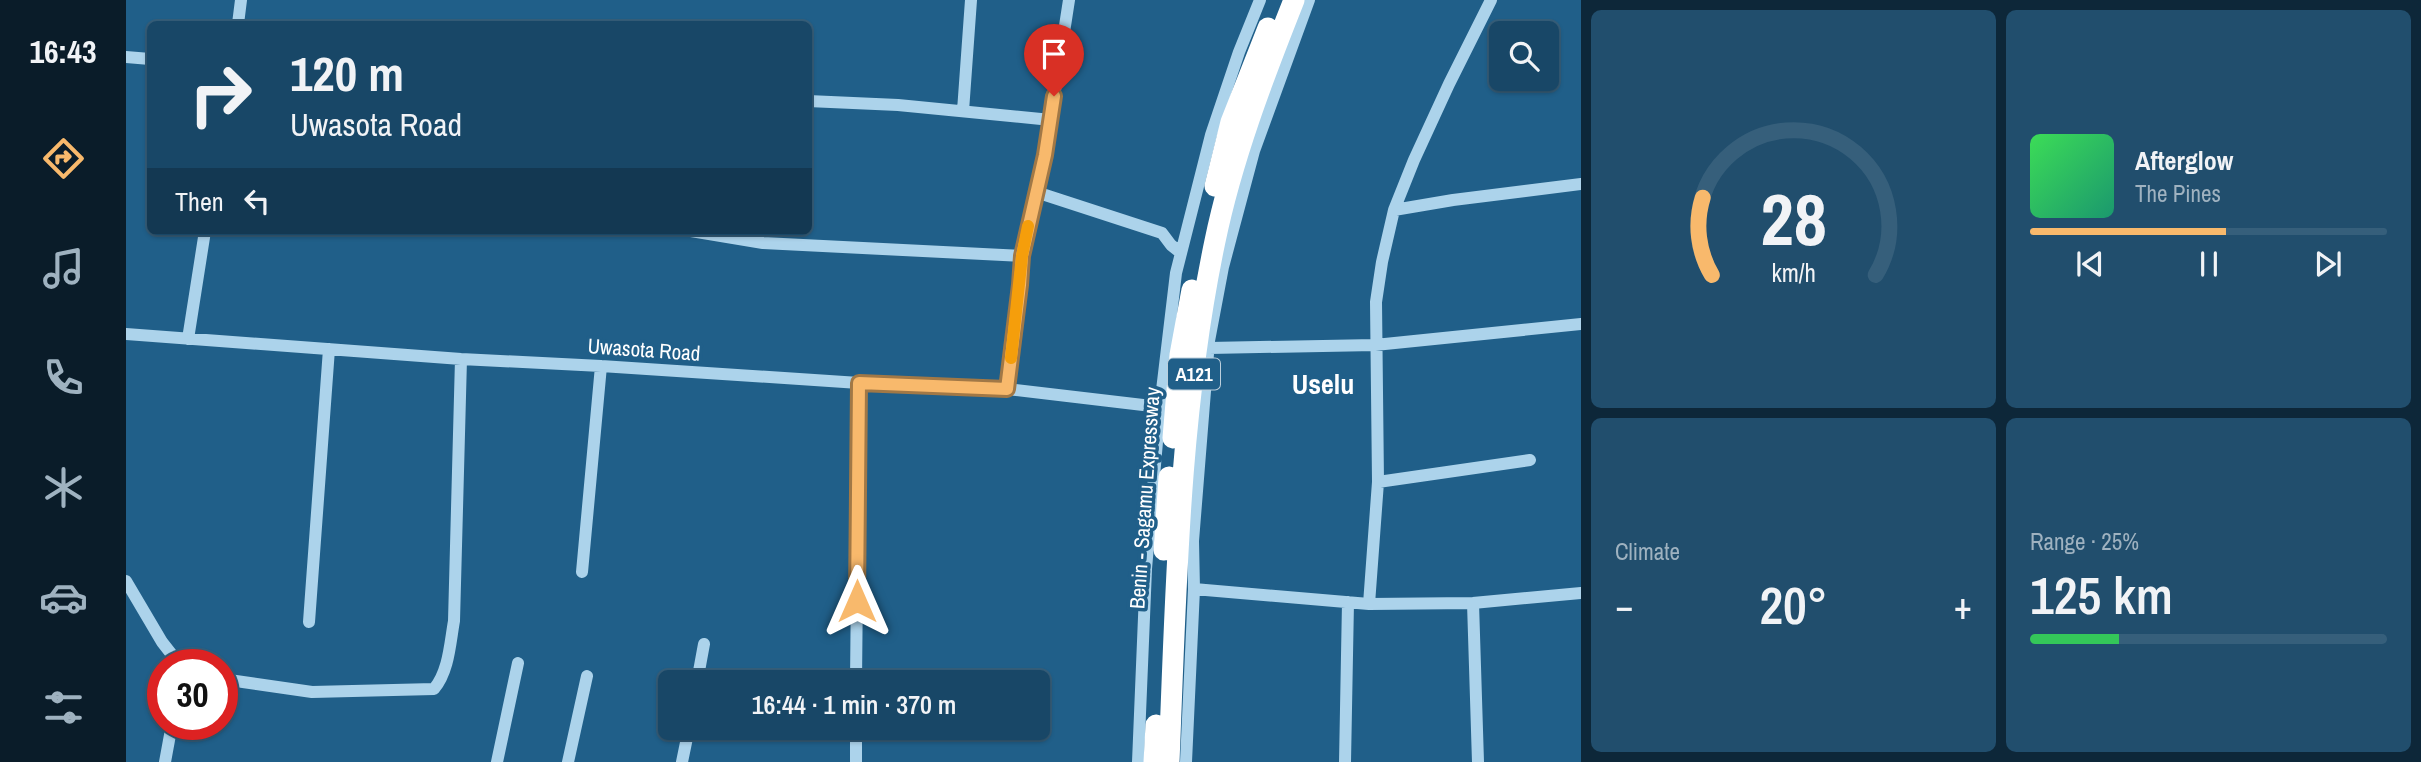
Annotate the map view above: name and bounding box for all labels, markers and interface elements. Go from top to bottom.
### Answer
map controls [1489,21,1559,91]
button: search [1489,21,1559,91]
pin [1024,24,1084,96]
text: 16:43 [29,30,97,73]
icon: arrive [1035,35,1073,73]
text: 120 m [290,40,404,106]
icon: right [175,49,266,140]
text: Uwasota Road [290,103,462,146]
icon: directions [39,134,88,183]
text: Afterglow [2135,143,2233,178]
text: 28 [1760,170,1827,268]
text: The Pines [2135,178,2221,209]
icon: left [238,182,276,220]
text: Then [175,184,224,219]
icon: music [39,244,88,293]
icon: previous [2071,245,2109,283]
icon: pause [2190,245,2228,283]
icon: next [2309,245,2347,283]
text: km/h [1771,256,1816,290]
street label: Uwasota Road [587,331,701,368]
icon: phone [39,353,88,402]
road number: A121 [1168,358,1220,390]
district label: Uselu [1292,365,1354,403]
street label: Benin - Sagamu Expressway [1122,386,1167,610]
icon: climate [39,463,88,512]
text: Range · 25% [2030,526,2139,557]
text: Climate [1615,536,1680,567]
text: 125 km [2030,560,2173,630]
position arrow [820,564,894,638]
text: 20° [1759,570,1828,640]
icon: car [39,573,88,622]
text: − [1615,580,1633,631]
text: + [1954,580,1972,631]
speed limit sign: 30 [147,649,238,740]
icon: filters [39,683,88,732]
text: 16:44 · 1 min · 370 m [752,687,956,722]

